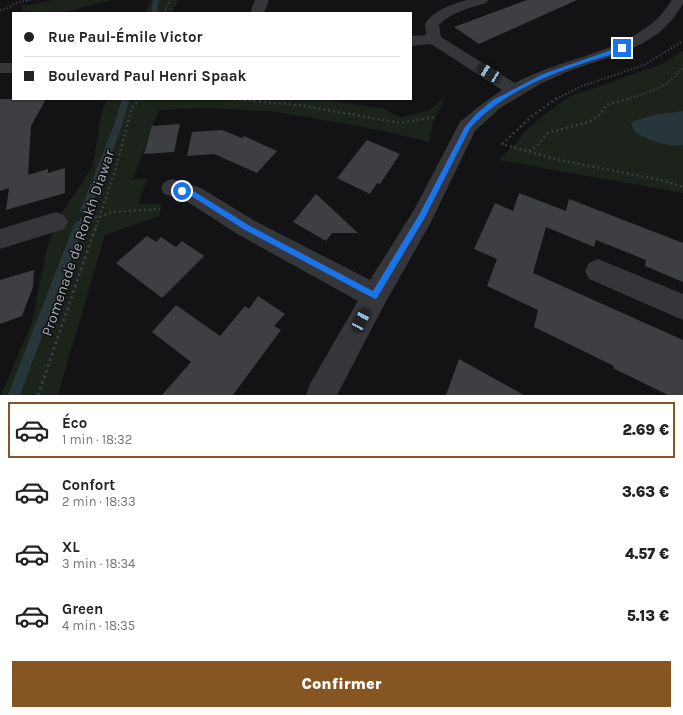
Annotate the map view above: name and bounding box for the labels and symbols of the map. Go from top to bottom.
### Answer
route end [613,39,631,57]
car [476,62,502,84]
street label: Promenade de Ronkh Diawar [38,147,119,339]
route start [173,182,191,200]
car [350,307,372,333]

